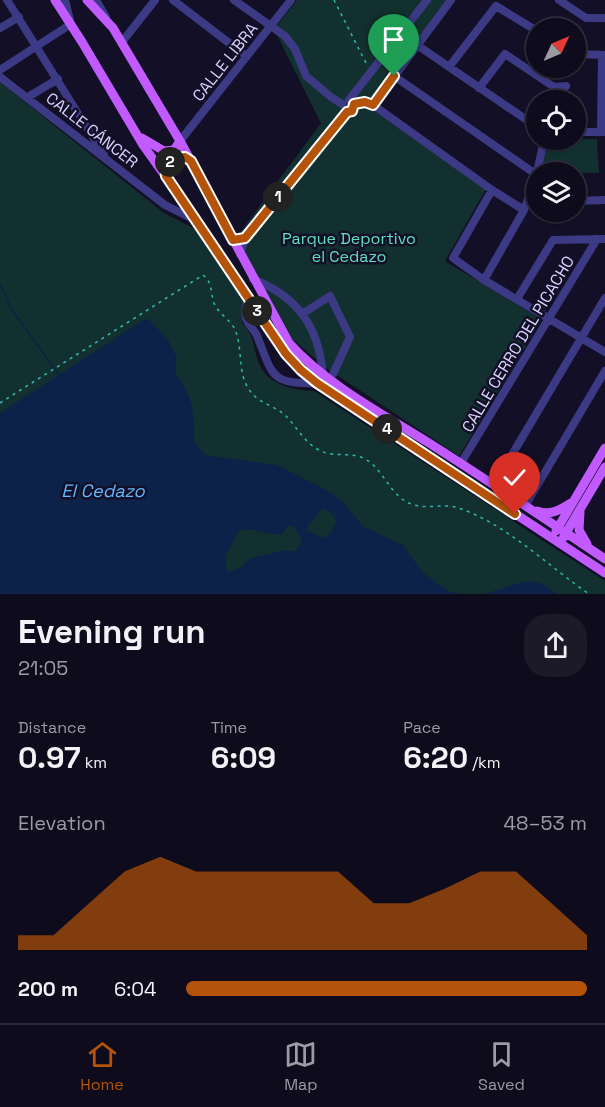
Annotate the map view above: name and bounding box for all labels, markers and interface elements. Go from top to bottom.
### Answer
pin [368,14,419,76]
street label: CALLE LIBRA [188,18,262,106]
north arrow [526,18,586,78]
map controls [526,18,586,222]
icon: arrive [377,23,410,56]
street label: CALLE CÁNCER [42,88,142,172]
button: locate [526,90,586,150]
pin: 2 [155,147,185,177]
text: 2 [165,151,175,172]
button: layers [526,162,586,222]
pin: 1 [263,182,293,212]
text: 1 [274,186,282,207]
park label: Parque Deportivo el Cedazo [282,228,416,267]
street label: CALLE CERRO DEL PICACHO [457,252,579,436]
pin: 3 [242,296,272,326]
text: 3 [252,300,262,321]
pin: 4 [372,414,402,444]
text: 4 [382,418,392,439]
pin [489,452,540,514]
icon: check [498,461,531,494]
water label: El Cedazo [61,479,146,502]
text: Evening run [18,611,206,653]
button: share [524,614,587,677]
text: 21:05 [18,655,68,681]
text: Distance [18,717,86,738]
text: Time [211,717,247,738]
text: Pace [403,717,441,738]
text: 0.97 [18,738,81,777]
text: 6:09 [211,738,276,777]
text: 6:20 [403,738,468,777]
text: km [81,752,107,773]
text: /km [468,752,500,773]
text: Elevation [18,810,106,836]
text: 48–53 m [504,810,587,836]
text: 200 m [18,976,78,1002]
text: 6:04 [114,976,157,1002]
tab: Home [80,1038,124,1095]
tab: Map [284,1038,318,1095]
tab: Saved [478,1038,525,1095]

